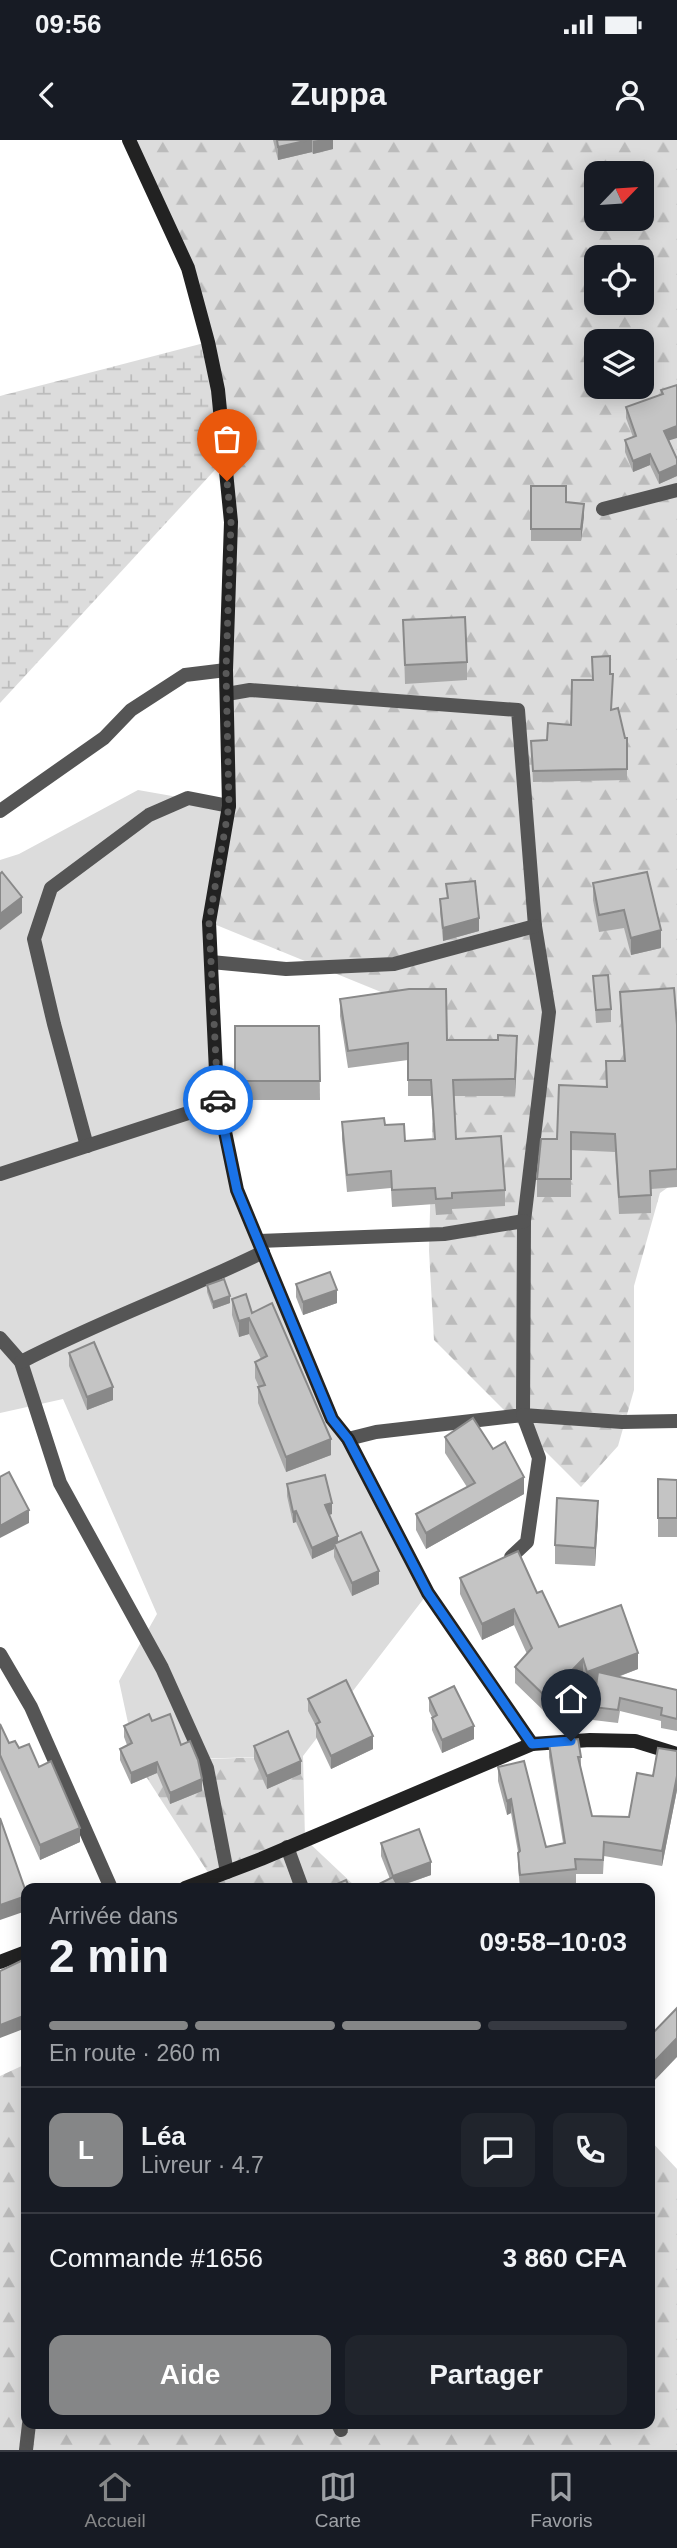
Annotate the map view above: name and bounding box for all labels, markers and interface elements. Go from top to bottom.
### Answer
text: 09:56 [35,9,102,39]
icon: back [28,76,66,114]
text: Zuppa [291,76,386,112]
icon: person [611,76,649,114]
north arrow [584,161,654,231]
map controls [584,161,654,399]
button: locate [584,245,654,315]
button: layers [584,329,654,399]
pin [197,409,257,481]
icon: bag [208,420,246,458]
courier [183,1065,253,1135]
icon: car [199,1081,237,1119]
pin [541,1669,601,1741]
icon: home [552,1680,590,1718]
text: Arrivée dans [49,1903,178,1929]
text: 09:58–10:03 [480,1927,627,1957]
text: 2 min [49,1930,169,1982]
text: En route · 260 m [49,2040,220,2066]
button: chat [461,2113,535,2187]
button: phone [553,2113,627,2187]
text: Léa [141,2121,186,2151]
text: L [78,2135,94,2165]
text: Livreur · 4.7 [141,2152,264,2178]
text: Commande #1656 [49,2243,263,2273]
text: 3 860 CFA [503,2243,627,2273]
button: Aide [49,2335,331,2415]
button: Partager [345,2335,627,2415]
tab: Accueil [84,2468,146,2532]
tab: Carte [315,2468,361,2532]
tab: Favoris [530,2468,592,2532]

